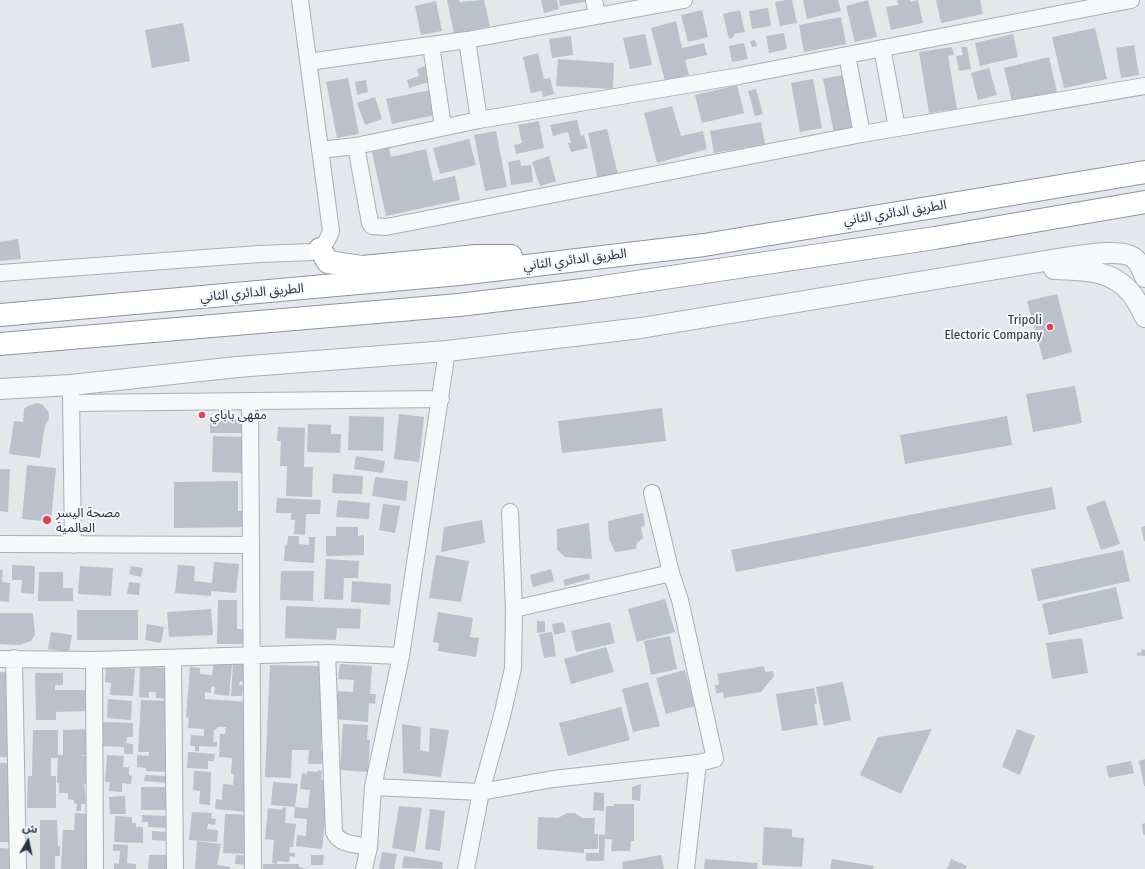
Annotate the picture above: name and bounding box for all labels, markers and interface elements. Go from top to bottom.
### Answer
street label: الطريق الدائري الثاني [842,197,948,229]
street label: الطريق الدائري الثاني [522,246,628,274]
street label: الطريق الدائري الثاني [199,281,305,305]
place label: Tripoli Electoric Company [944,312,1042,343]
marker: Tripoli Electoric Company [1045,322,1055,332]
place label: مقهى باباي [210,407,267,423]
marker: مقهى باباي [197,410,207,420]
place label: مصحة اليسر العالمية [56,505,120,536]
marker: مصحة اليسر العالمية [41,514,53,526]
north arrow [8,821,48,861]
text: ش [21,821,38,836]

